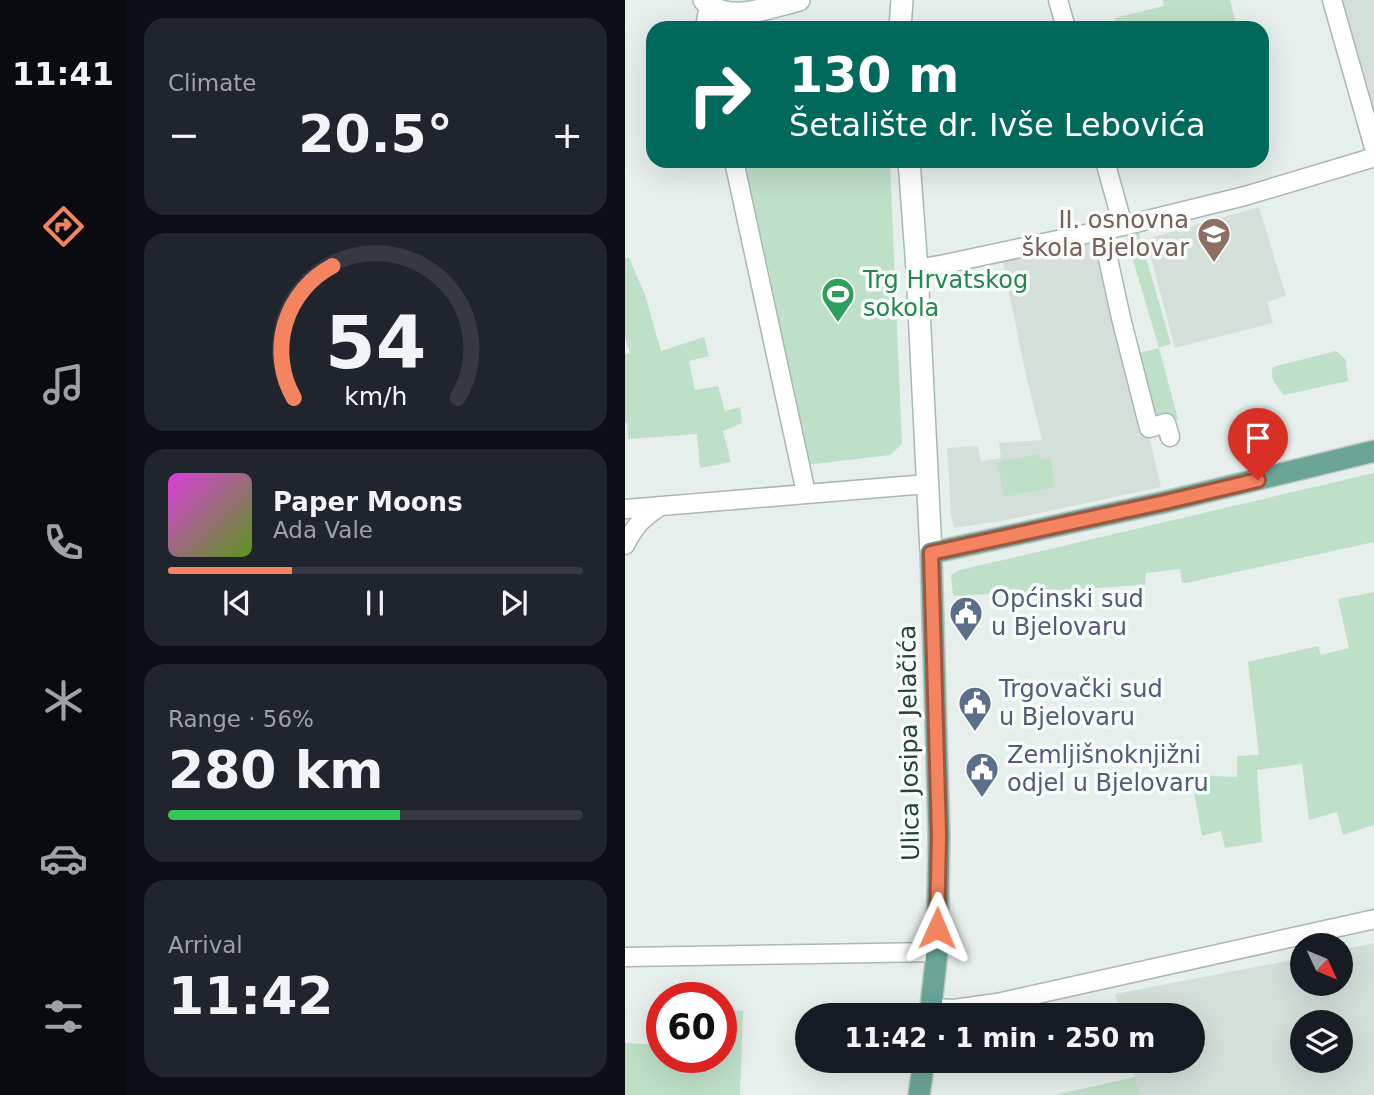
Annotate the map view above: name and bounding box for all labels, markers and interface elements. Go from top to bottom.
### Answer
text: 130 m [789,47,959,104]
icon: right [674,49,765,140]
text: 11:41 [12,55,114,93]
text: Climate [168,70,257,96]
text: 20.5° [298,104,453,164]
text: Šetalište dr. Ivše Lebovića [789,106,1206,144]
text: − [168,113,200,157]
text: + [551,113,583,157]
icon: directions [39,202,88,251]
place label: II. osnovna škola Bjelovar [1022,206,1189,262]
school or university icon: II. osnovna škola Bjelovar [1195,215,1233,264]
place label: Trg Hrvatskog sokola [862,266,1028,322]
sports icon: Trg Hrvatskog sokola [819,275,857,324]
text: 54 [325,301,426,386]
icon: music [39,360,88,409]
text: km/h [344,382,407,411]
pin [1228,408,1288,480]
icon: arrive [1239,419,1277,457]
text: Paper Moons [273,487,463,517]
text: Ada Vale [273,517,373,543]
icon: phone [39,518,88,567]
icon: previous [218,584,256,622]
icon: pause [356,584,394,622]
icon: next [495,584,533,622]
place label: Općinski sud u Bjelovaru [991,585,1144,641]
public building icon: Općinski sud u Bjelovaru [947,594,985,643]
street label: Ulica Josipa Jelačića [893,625,925,861]
place label: Trgovački sud u Bjelovaru [998,675,1163,731]
icon: climate [39,676,88,725]
public building icon: Trgovački sud u Bjelovaru [956,684,994,733]
text: Range · 56% [168,706,314,732]
text: 280 km [168,740,383,800]
place label: Zemljišnoknjižni odjel u Bjelovaru [1007,741,1209,797]
public building icon: Zemljišnoknjižni odjel u Bjelovaru [963,750,1001,799]
icon: car [39,834,88,883]
position arrow [900,891,974,965]
text: Arrival [168,932,243,958]
north arrow [1290,933,1353,996]
map controls [1290,933,1353,1073]
text: 11:42 [168,966,334,1026]
speed limit sign: 60 [646,982,737,1073]
icon: filters [39,992,88,1041]
button: layers [1290,1010,1353,1073]
text: 11:42 · 1 min · 250 m [845,1023,1155,1053]

